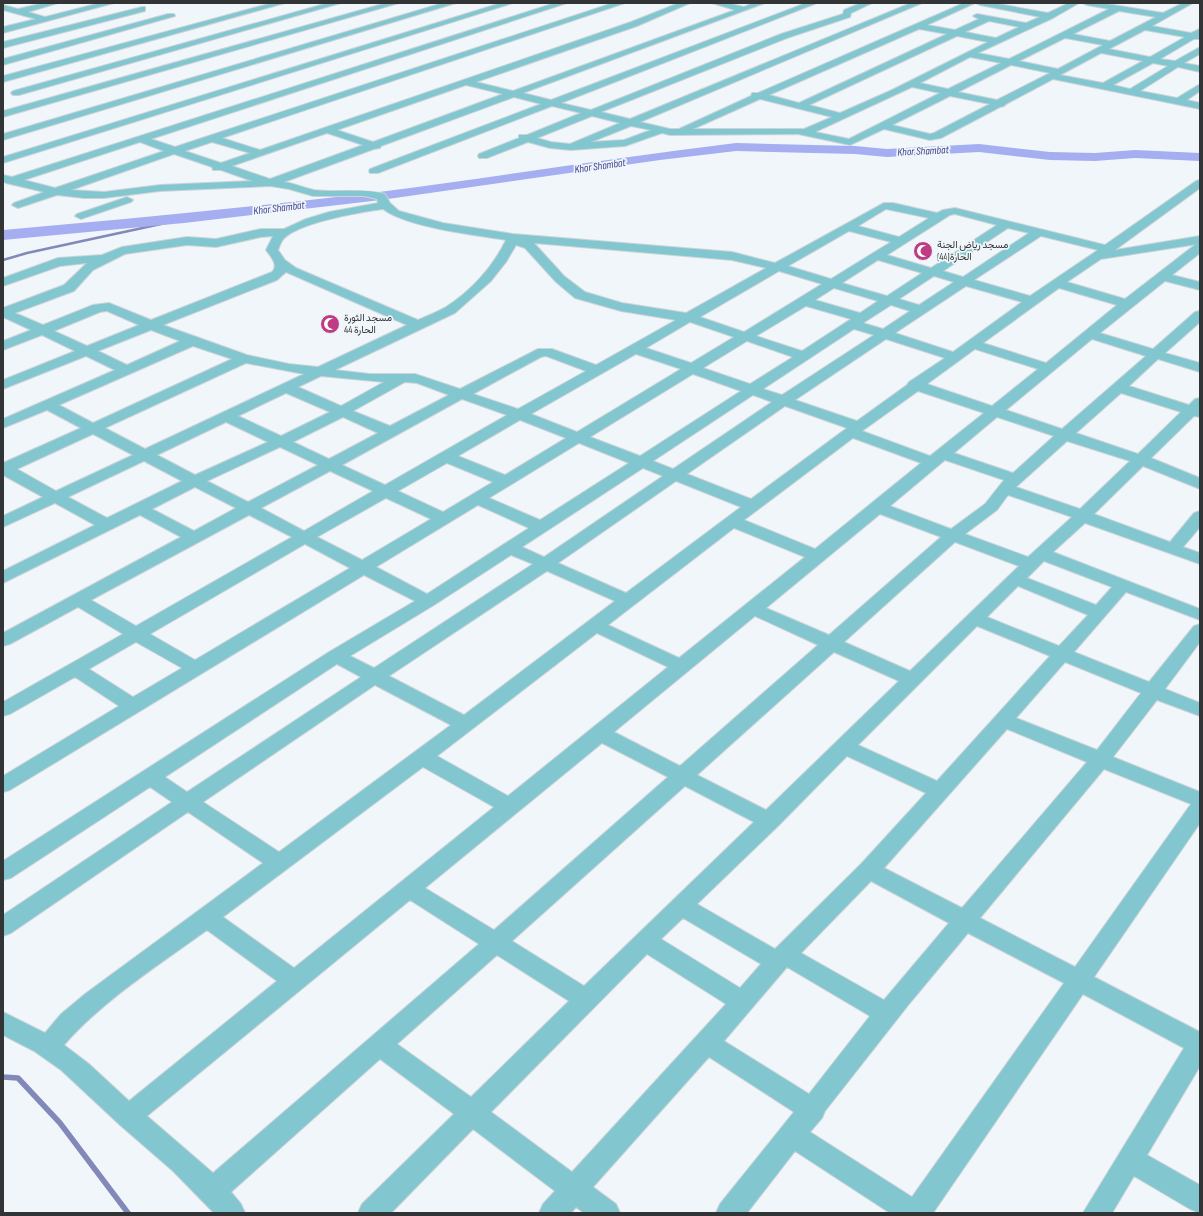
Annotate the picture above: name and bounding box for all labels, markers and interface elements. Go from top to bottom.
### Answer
water label: Khor Shambat [897,143,950,159]
water label: Khor Shambat [574,156,627,176]
water label: Khor Shambat [253,198,306,218]
place label: مسجد رياض الجنة الحارة(44) [937,239,1008,263]
mosque icon: مسجد رياض الجنة الحارة(44) [912,240,934,262]
place label: مسجد الثورة الحارة 44 [344,312,392,336]
mosque icon: مسجد الثورة الحارة 44 [319,313,341,335]

